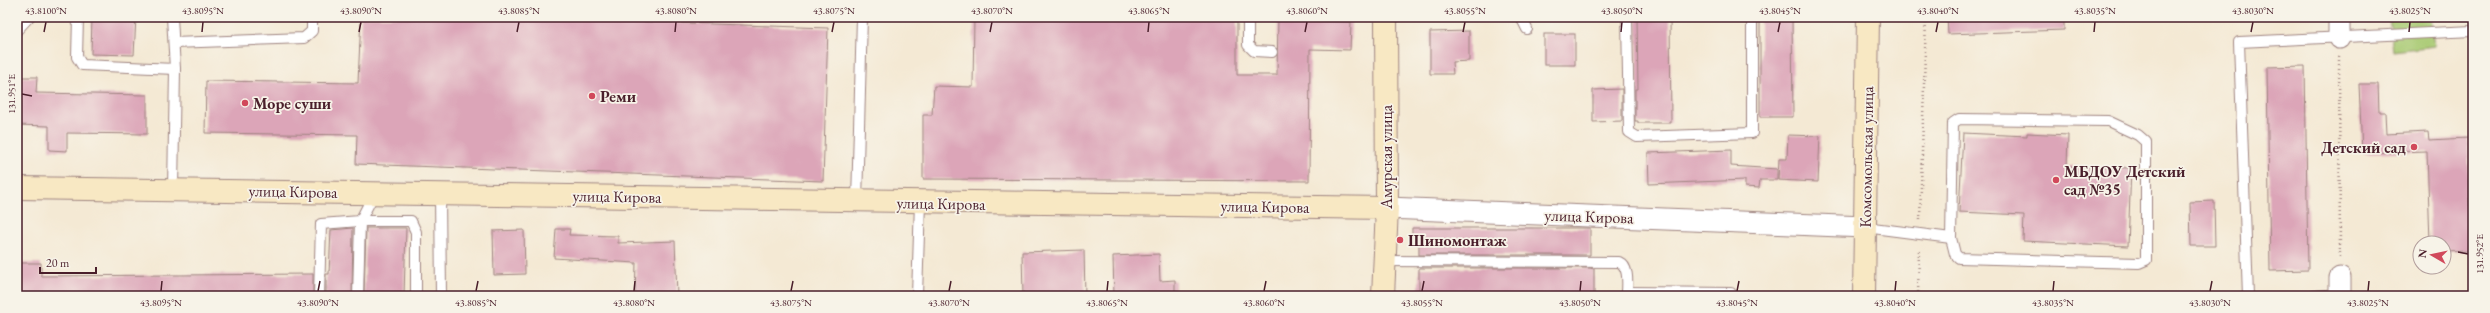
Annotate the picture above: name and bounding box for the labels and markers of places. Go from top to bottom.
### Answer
place label: Реми [600,86,637,107]
marker: Реми [587,91,597,101]
place label: Море суши [253,93,332,114]
marker: Море суши [240,98,250,108]
place label: Детский сад [2321,137,2407,158]
marker: Детский сад [2409,142,2419,152]
place label: МБДОУ Детский сад №35 [2064,161,2186,200]
marker: МБДОУ Детский сад №35 [2051,175,2061,185]
place label: Шиномонтаж [1408,230,1507,251]
marker: Шиномонтаж [1395,235,1405,245]

